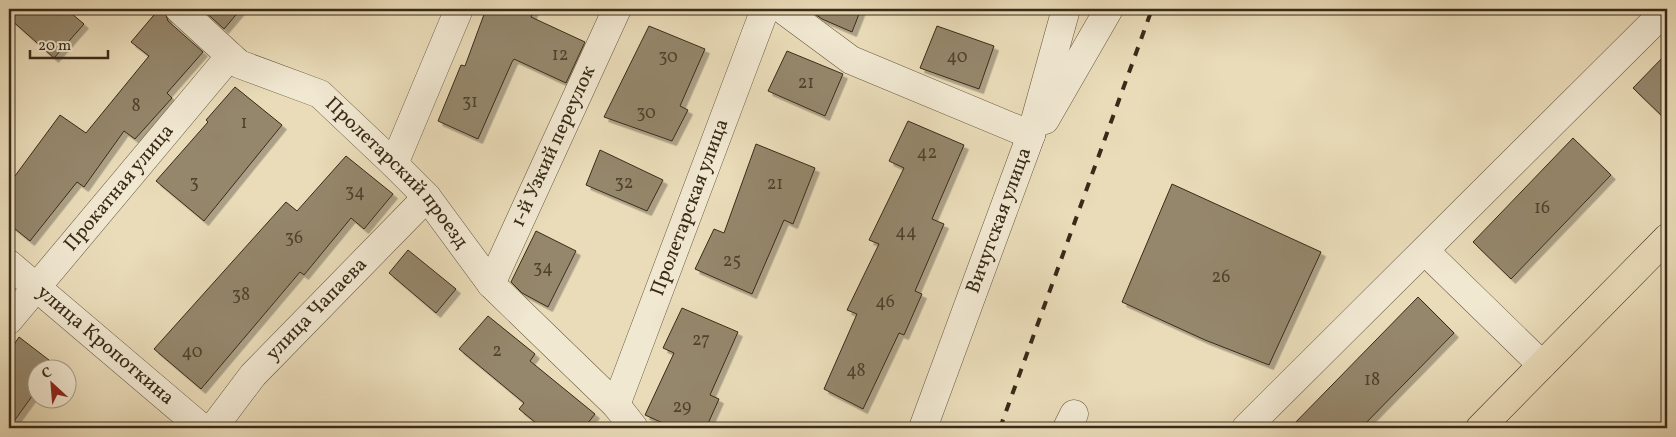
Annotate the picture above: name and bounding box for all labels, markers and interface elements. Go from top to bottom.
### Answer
scale bar [30,28,108,60]
text: 20 m [38,36,71,57]
house number: 12 [552,43,568,68]
house number: 30 [658,45,678,70]
house number: 40 [946,45,968,70]
street label: 1-й Узкий переулок [505,61,603,232]
house number: 21 [798,71,814,96]
house number: 31 [462,90,478,115]
street label: Пролетарский проезд [318,91,475,255]
house number: 8 [131,94,141,119]
house number: 30 [636,101,656,126]
house number: 1 [241,111,247,136]
street label: Пролетарская улица [644,115,736,300]
street label: Прокатная улица [58,118,181,258]
house number: 42 [917,141,937,166]
street label: Вичугская улица [960,144,1039,298]
house number: 3 [189,171,199,196]
house number: 32 [615,171,633,196]
house number: 21 [767,172,783,197]
house number: 34 [345,180,365,205]
house number: 16 [1534,196,1550,221]
house number: 44 [895,220,917,245]
house number: 36 [285,226,303,251]
house number: 25 [723,249,741,274]
street label: улица Чапаева [260,251,374,368]
house number: 34 [533,256,553,281]
house number: 26 [1212,265,1230,290]
street label: улица Кропоткина [30,279,180,412]
house number: 38 [232,283,250,308]
house number: 46 [875,290,895,315]
house number: 27 [692,328,710,353]
house number: 2 [492,339,502,364]
house number: 40 [181,340,203,365]
house number: 48 [846,359,866,384]
north arrow [28,360,78,410]
text: С [39,363,55,384]
house number: 18 [1364,368,1380,393]
house number: 29 [673,395,691,420]

